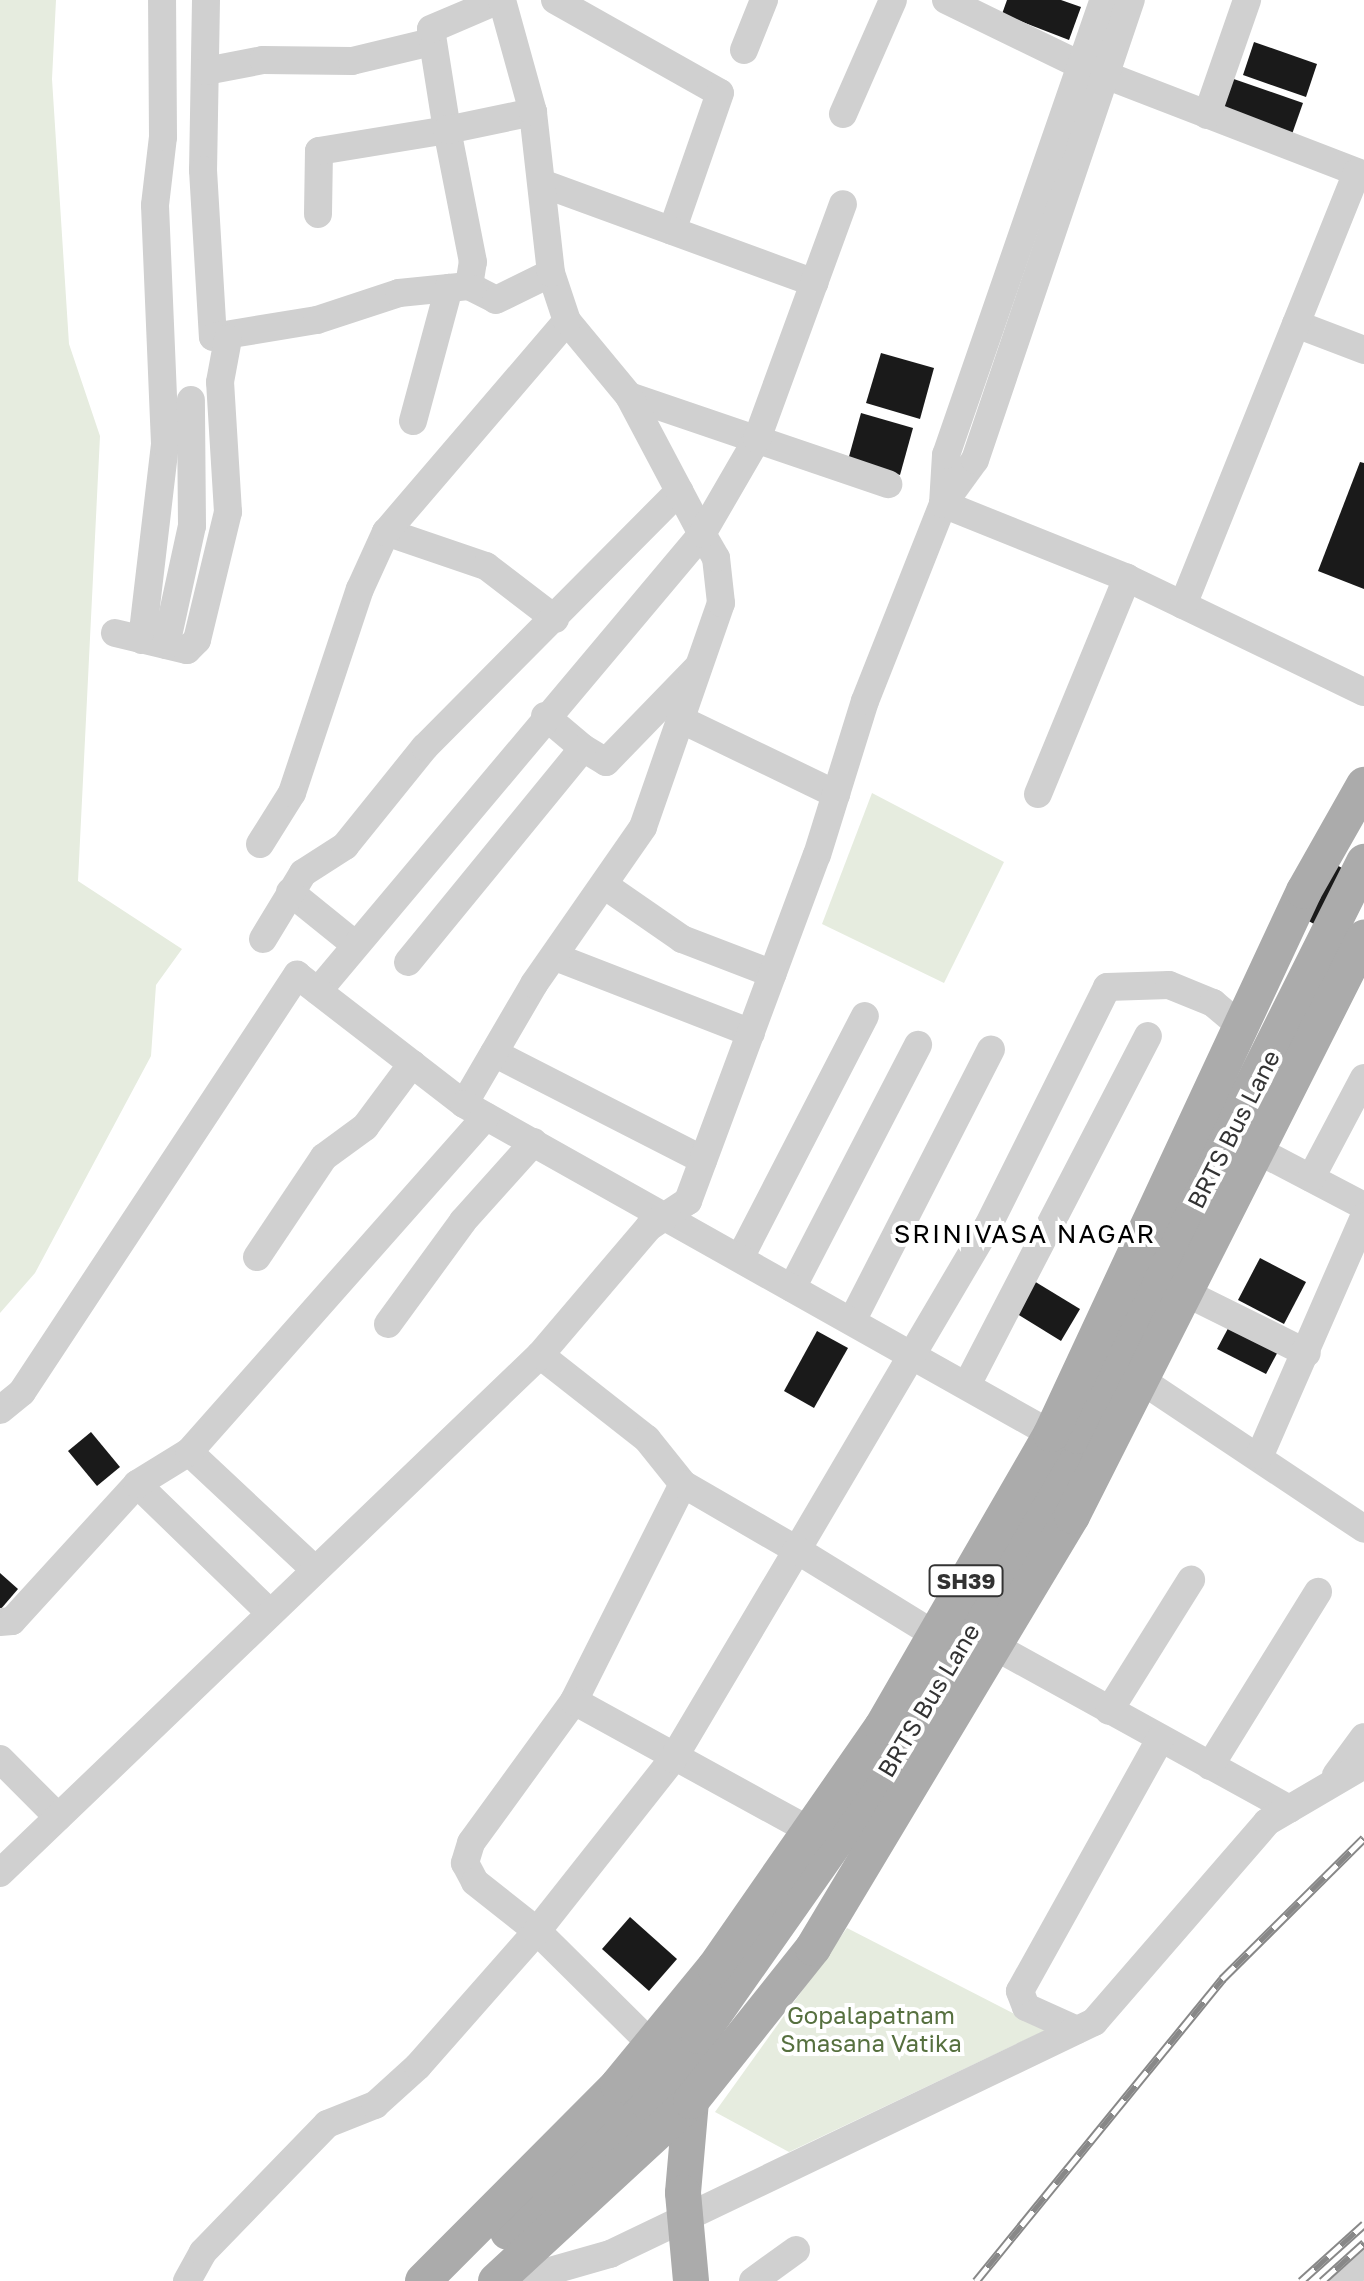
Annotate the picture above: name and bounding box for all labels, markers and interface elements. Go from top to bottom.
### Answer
street label: BRTS Bus Lane [1181,1045,1285,1213]
district label: SRINIVASA NAGAR [894,1218,1156,1250]
road number: SH39 [928,1563,1004,1599]
street label: BRTS Bus Lane [871,1618,985,1782]
park label: Gopalapatnam Smasana Vatika [780,2001,962,2057]

